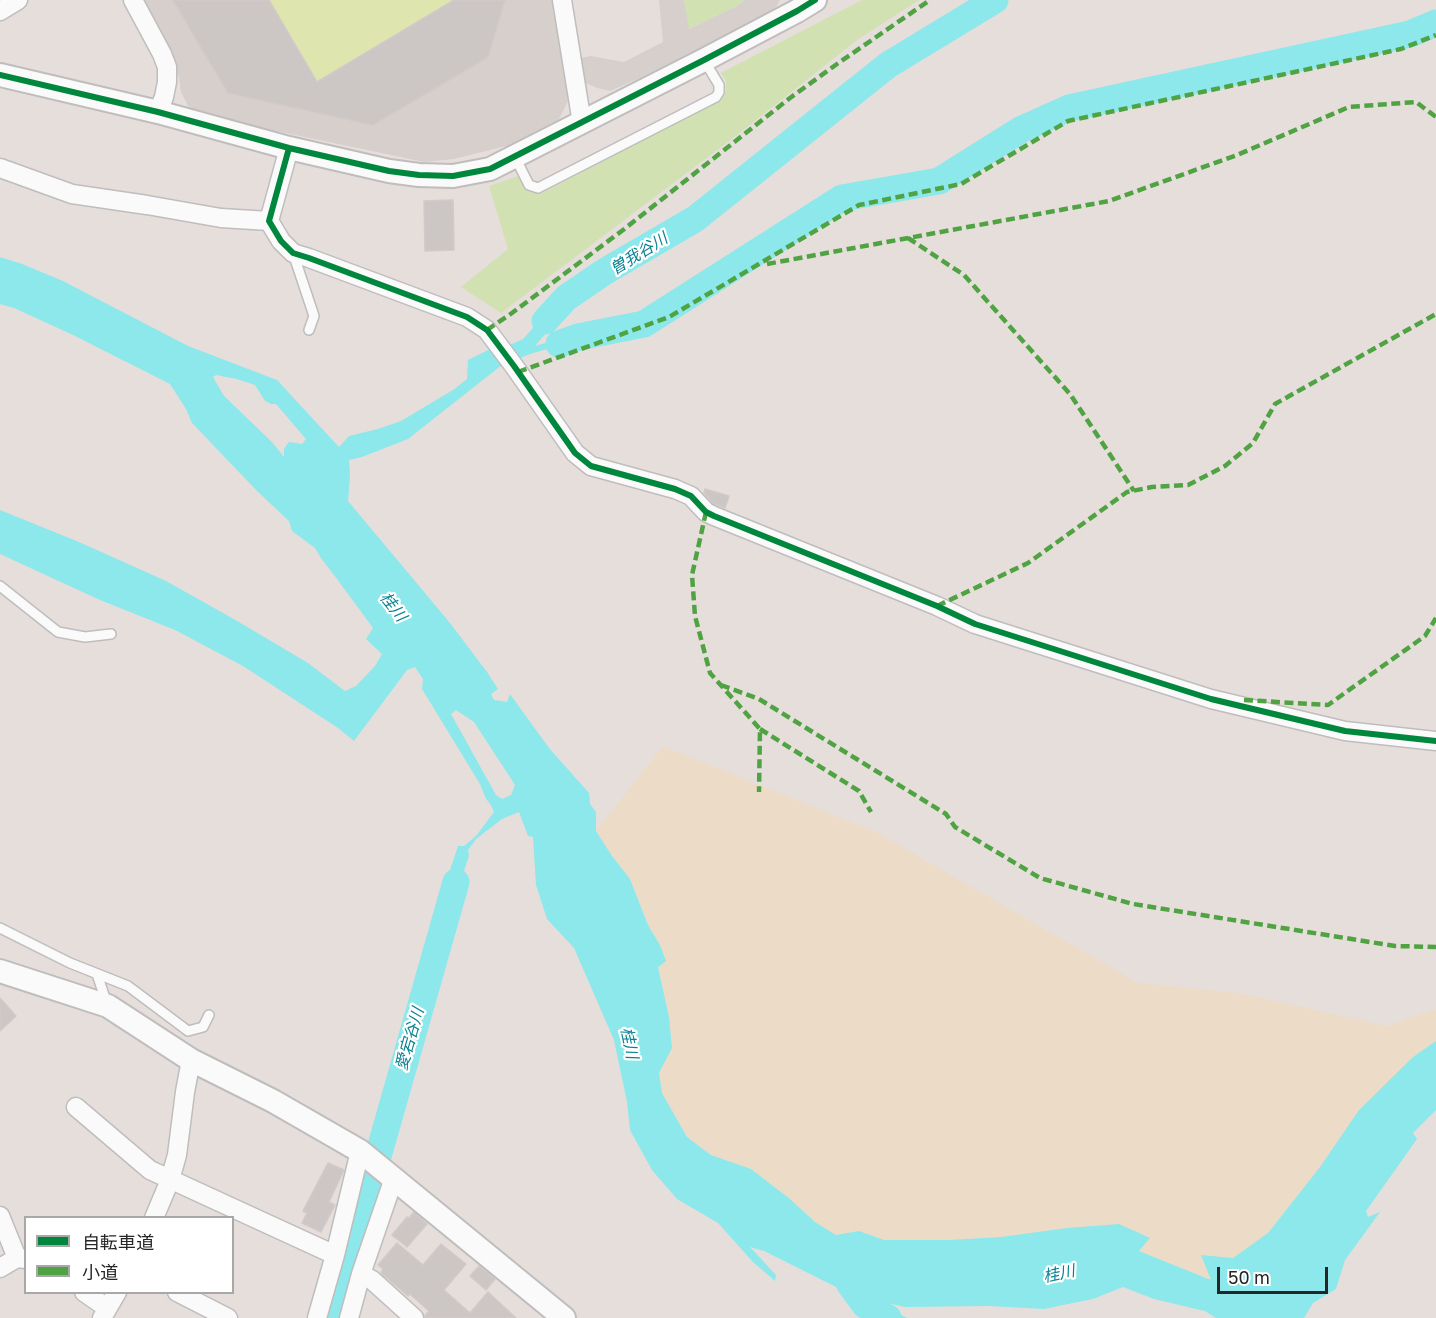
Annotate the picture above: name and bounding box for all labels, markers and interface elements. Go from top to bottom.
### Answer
water label: 曽我谷川 [607,229,671,279]
water label: 桂川 [376,588,410,626]
water label: 愛宕谷川 [392,1006,428,1072]
water label: 桂川 [616,1025,642,1061]
legend [24,1216,234,1294]
text: 自転車道 [82,1231,154,1253]
scale bar [1220,1255,1331,1293]
text: 小道 [82,1261,118,1283]
water label: 桂川 [1041,1261,1077,1287]
text: 50 m [1228,1266,1270,1288]

